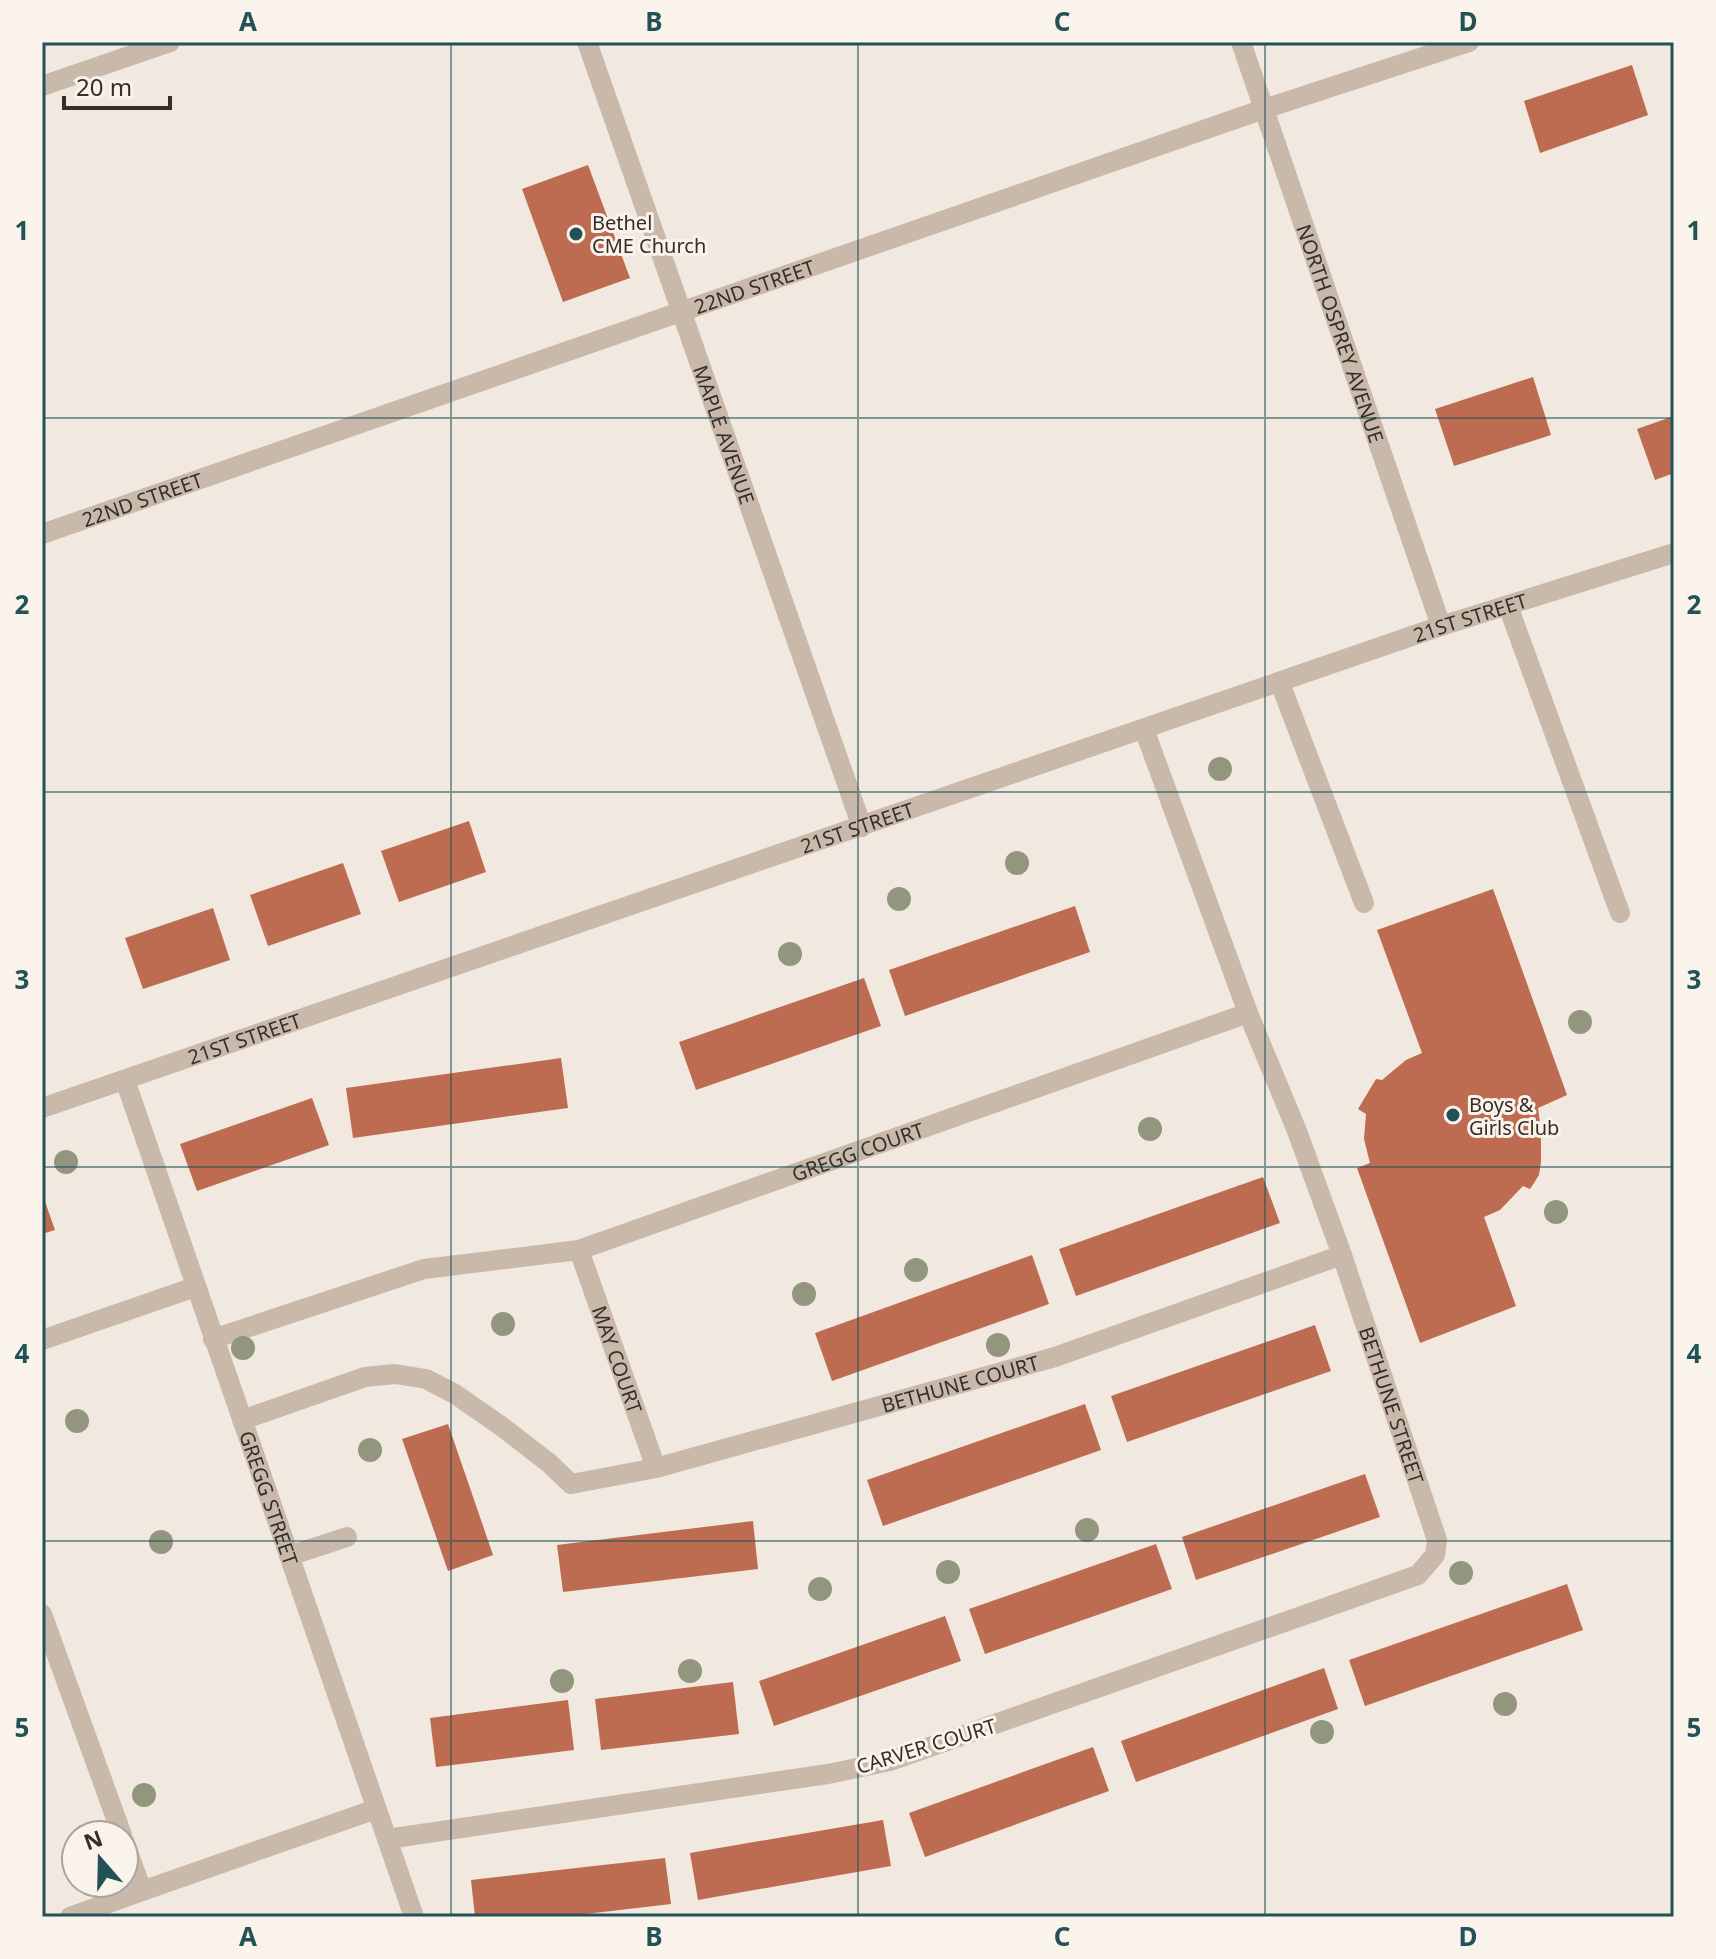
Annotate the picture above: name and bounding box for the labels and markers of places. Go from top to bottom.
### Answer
place label: Bethel CME Church [592,209,706,259]
marker: Bethel CME Church [567,225,585,243]
place label: Boys & Girls Club [1469,1091,1559,1141]
marker: Boys & Girls Club [1444,1106,1462,1124]

